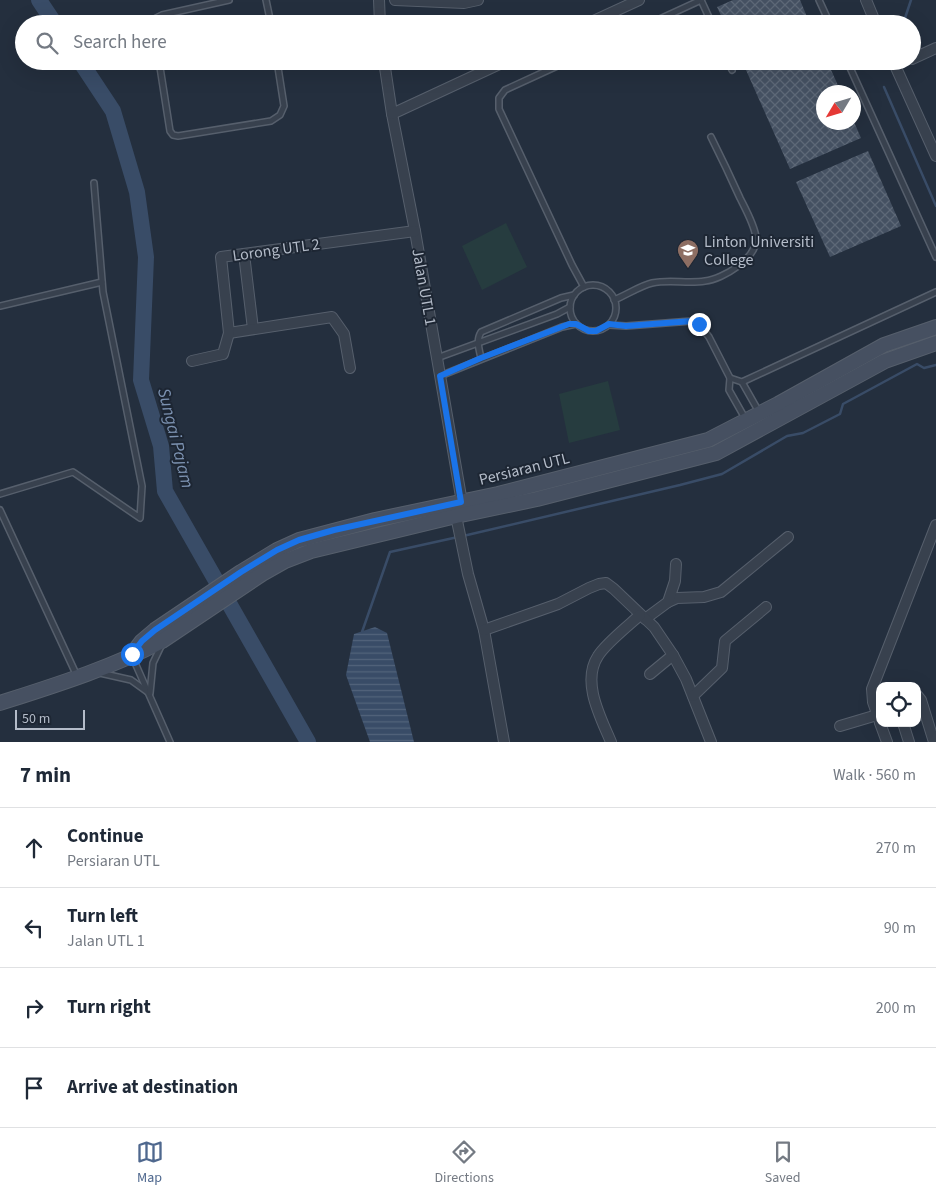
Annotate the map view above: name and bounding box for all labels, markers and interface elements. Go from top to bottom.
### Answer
search box [15,15,921,70]
icon: search [33,29,61,57]
text: Search here [73,29,167,56]
north arrow [816,85,861,130]
place label: Linton Universiti College [704,231,814,271]
street label: Lorong UTL 2 [231,233,321,267]
school or university icon: Linton Universiti College [676,238,700,269]
street label: Jalan UTL 1 [406,247,442,327]
route end [688,313,711,336]
water label: Sungai Pajam [151,385,200,491]
street label: Persiaran UTL [477,447,572,491]
route start [121,643,144,666]
map controls [876,682,921,727]
button: locate [876,682,921,727]
scale bar [15,707,85,730]
text: 50 m [22,709,50,729]
text: 7 min [20,760,71,790]
text: Walk · 560 m [833,764,916,786]
text: Continue [67,823,144,850]
icon: ahead [20,834,48,862]
text: 270 m [876,837,916,859]
text: Persiaran UTL [67,850,160,872]
text: Turn left [67,903,138,930]
icon: left [20,914,48,942]
text: 90 m [884,917,916,939]
text: Jalan UTL 1 [67,930,145,952]
icon: right [20,994,48,1022]
text: Turn right [67,994,151,1021]
text: 200 m [876,997,916,1019]
icon: arrive [20,1074,48,1102]
text: Arrive at destination [67,1074,238,1101]
tab: Map [136,1138,164,1188]
tab: Directions [435,1138,494,1188]
tab: Saved [765,1138,800,1188]

